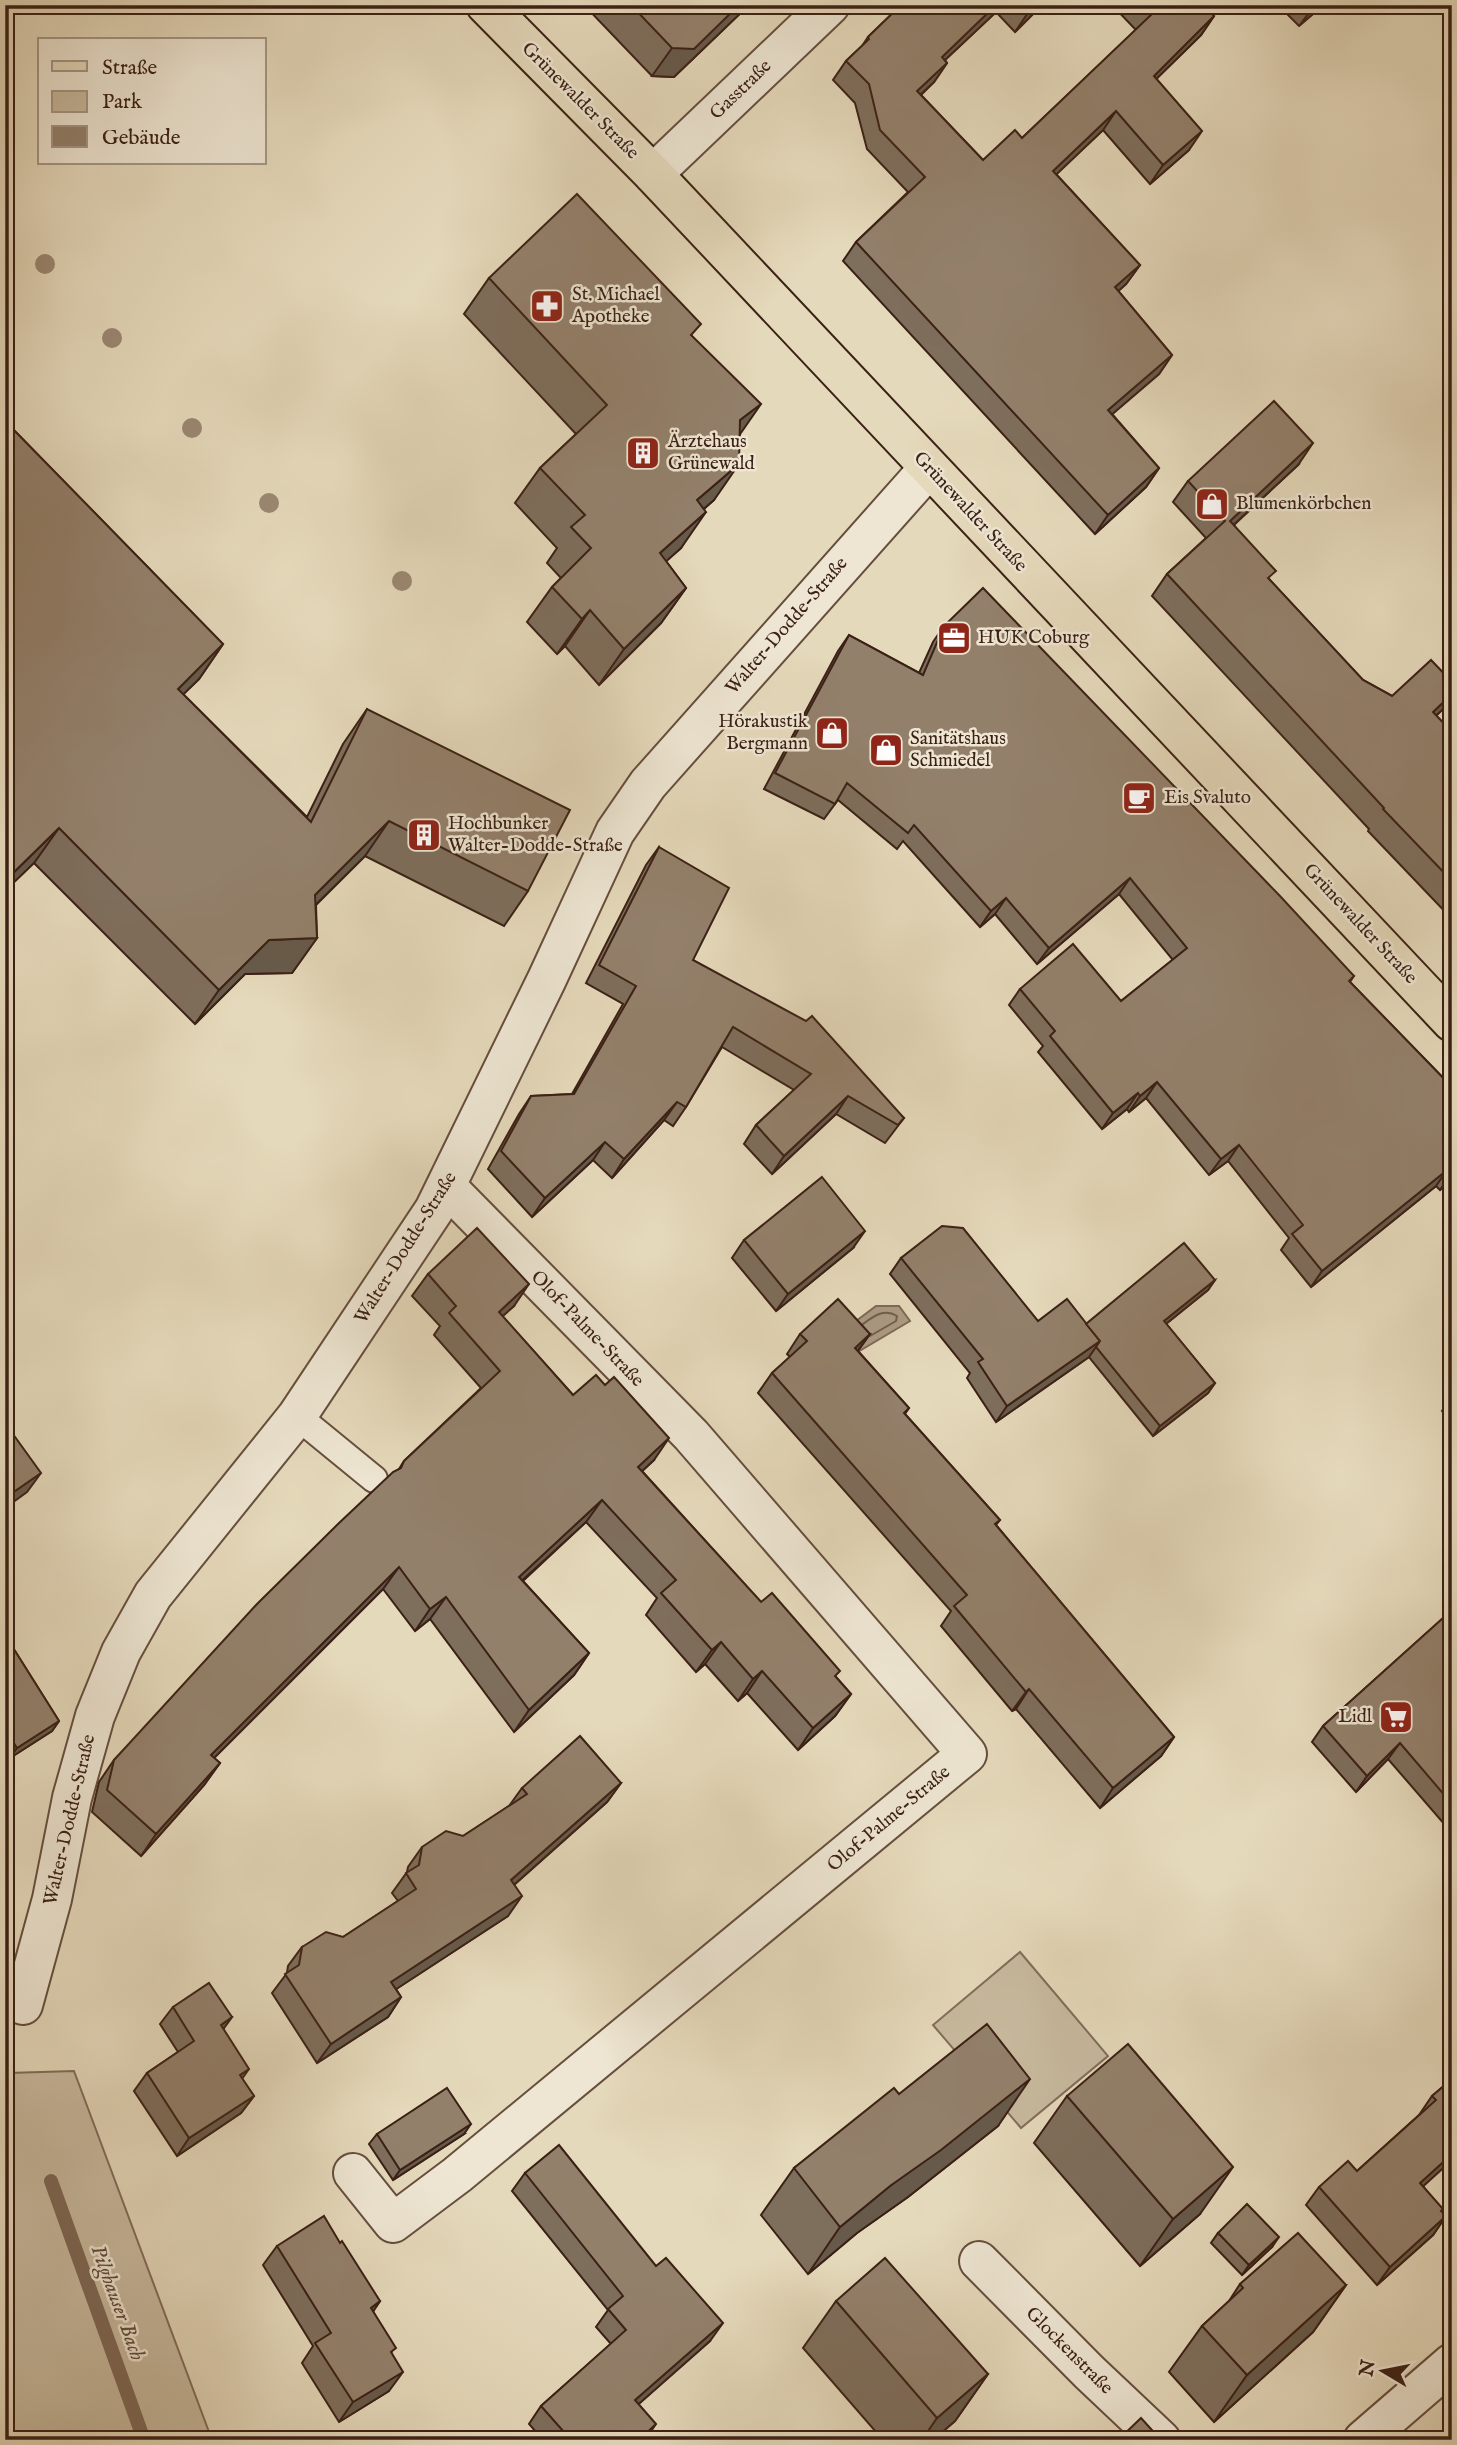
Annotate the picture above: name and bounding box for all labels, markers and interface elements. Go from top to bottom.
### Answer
street label: Grünewalder Straße [516,37,644,165]
legend [38,38,266,164]
street label: Gasstraße [705,54,777,125]
text: Straße [102,55,158,82]
text: Park [102,89,143,116]
text: Gebäude [102,125,181,152]
place label: St. Michael Apotheke [571,283,661,329]
pharmacy icon: St. Michael Apotheke [528,287,566,325]
place label: Ärztehaus Grünewald [667,430,756,476]
building icon: Ärztehaus Grünewald [624,434,662,472]
street label: Grünewalder Straße [908,447,1032,578]
shop icon: Blumenkörbchen [1193,485,1231,523]
place label: Blumenkörbchen [1236,492,1371,516]
street label: Walter-Dodde-Straße [721,552,854,700]
office icon: HUK Coburg [935,619,973,657]
place label: HUK Coburg [978,626,1090,650]
place label: Hörakustik Bergmann [718,710,809,756]
shop icon: Hörakustik Bergmann [813,714,851,752]
place label: Sanitätshaus Schmiedel [910,727,1006,773]
shop icon: Sanitätshaus Schmiedel [867,731,905,769]
cafe icon: Eis Svaluto [1120,779,1158,817]
place label: Eis Svaluto [1164,786,1251,810]
place label: Hochbunker Walter-Dodde-Straße [448,812,623,858]
building icon: Hochbunker Walter-Dodde-Straße [405,816,443,854]
street label: Grünewalder Straße [1298,859,1422,990]
street label: Walter-Dodde-Straße [350,1167,463,1328]
street label: Olof-Palme-Straße [525,1266,649,1393]
supermarket icon: Lidl [1377,1698,1415,1736]
place label: Lidl [1338,1705,1373,1729]
street label: Walter-Dodde-Straße [39,1732,101,1908]
street label: Olof-Palme-Straße [823,1760,956,1877]
water label: Pilghauser Bach [84,2242,150,2365]
street label: Glockenstraße [1020,2302,1118,2400]
north arrow [1348,2336,1418,2406]
text: N [1355,2358,1382,2380]

